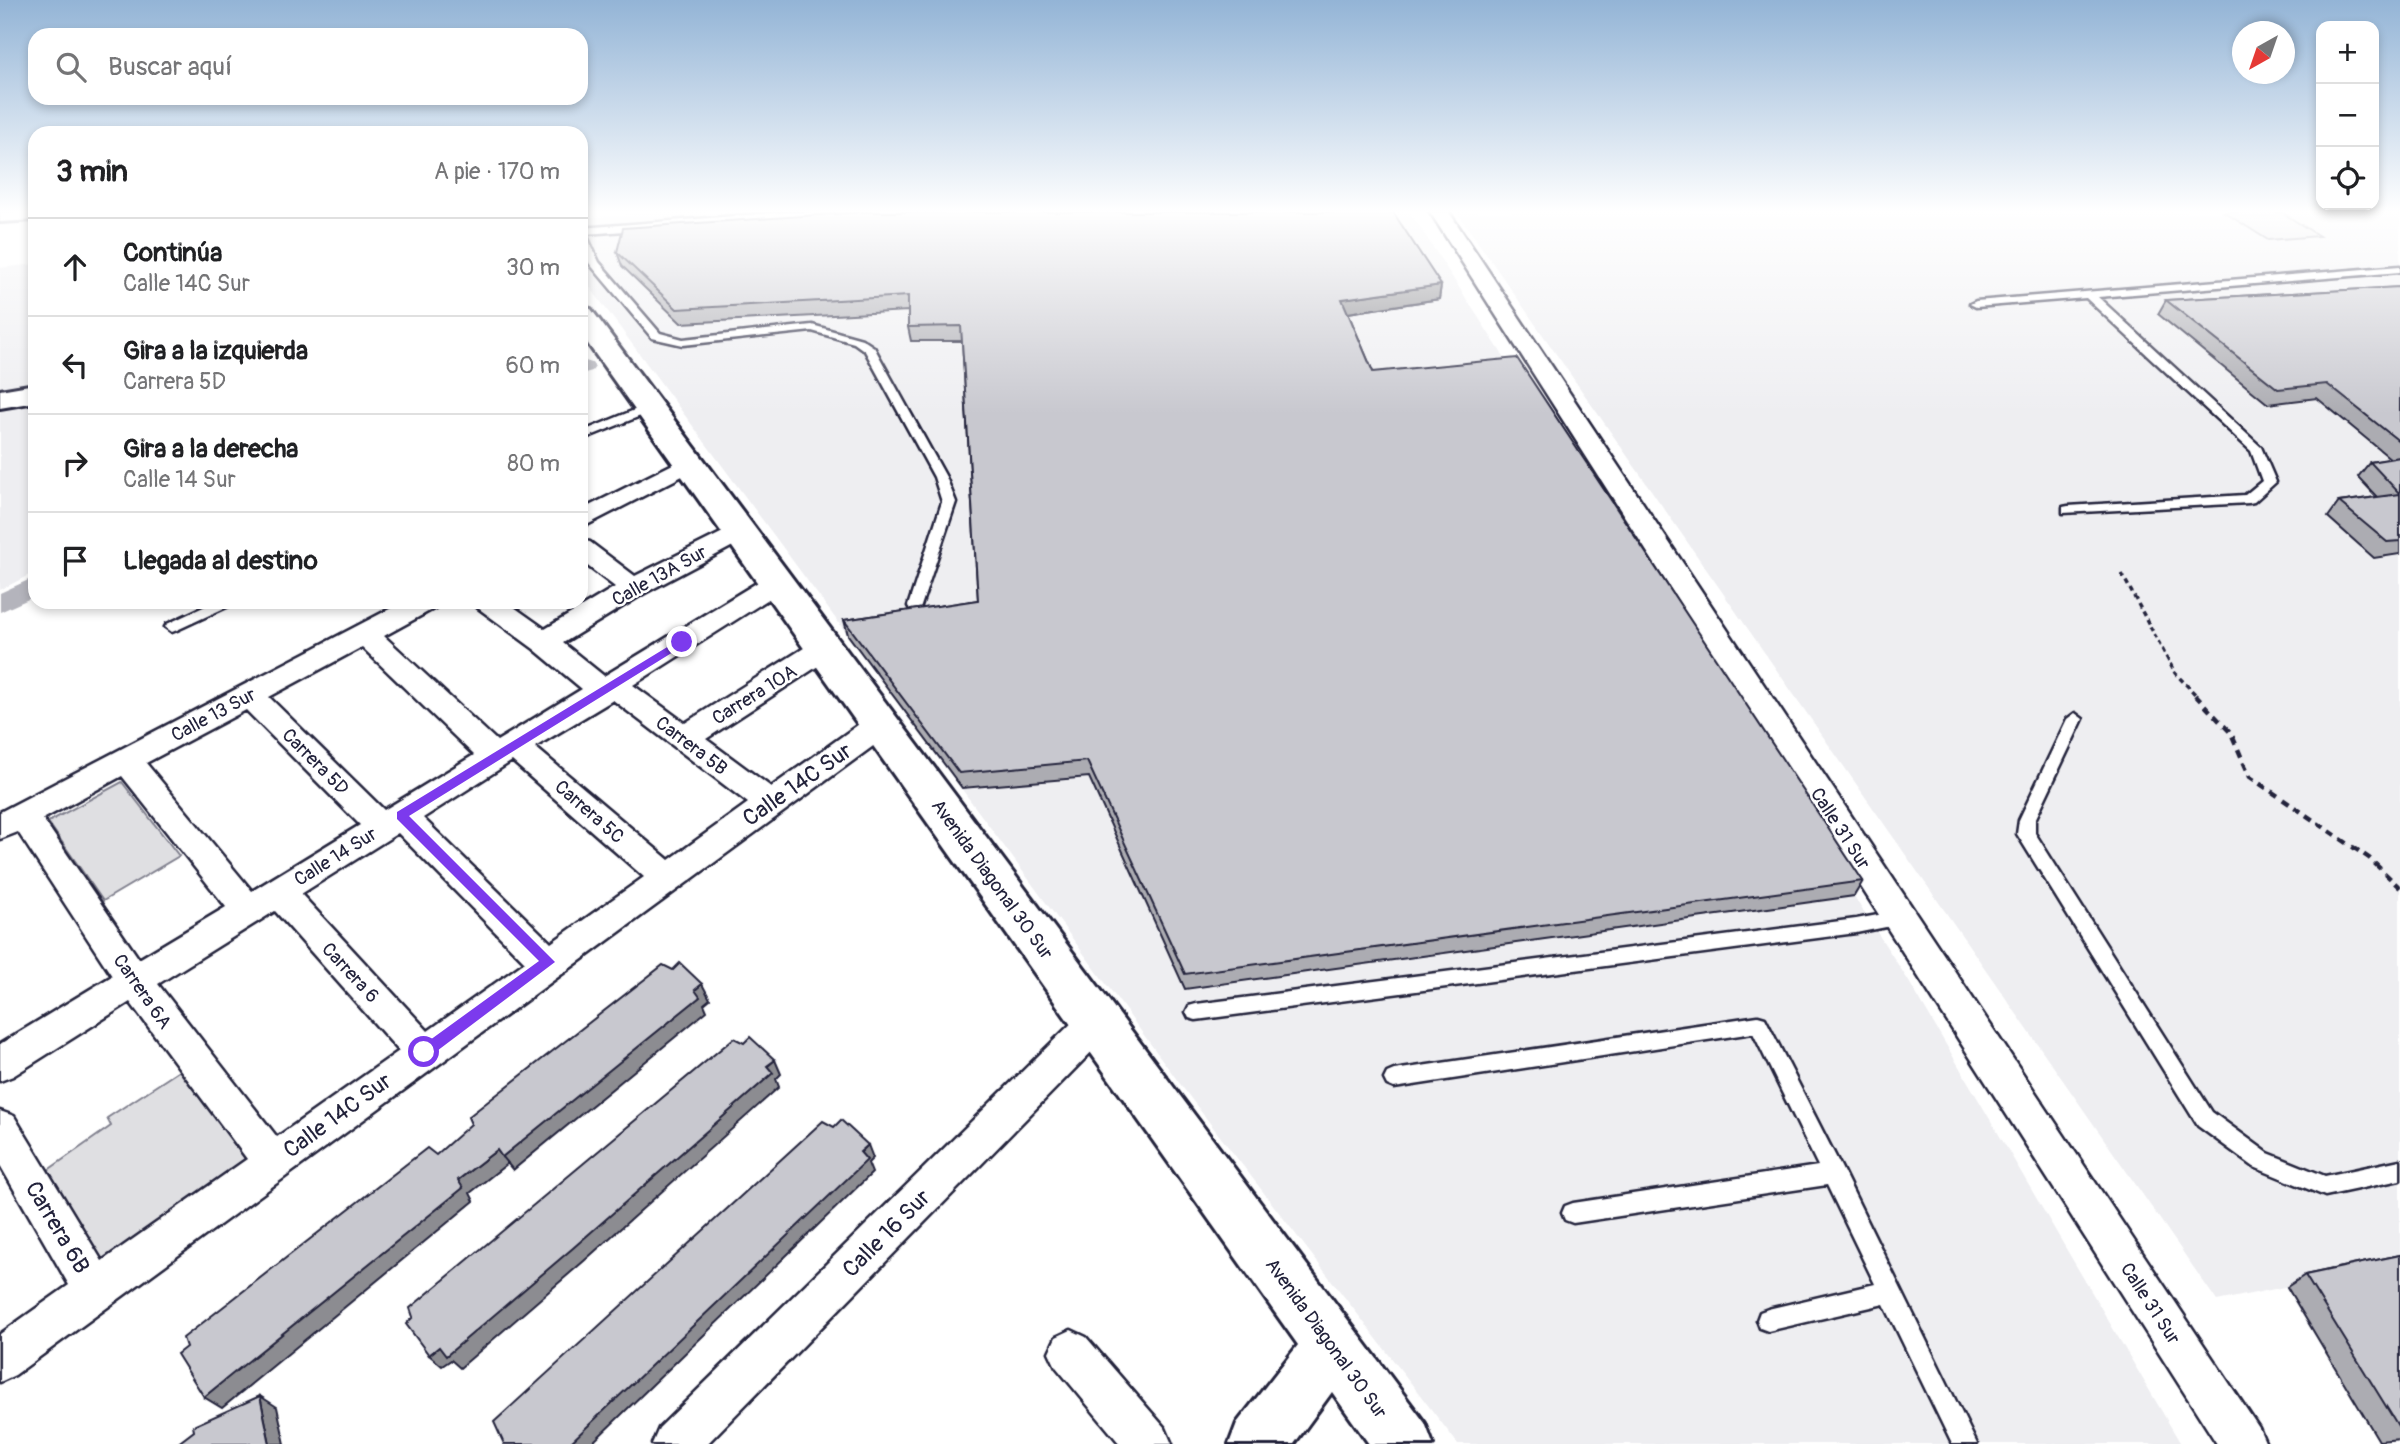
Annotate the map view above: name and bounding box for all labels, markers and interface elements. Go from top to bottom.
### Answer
north arrow [2232,21,2295,84]
map controls [2316,21,2379,210]
button: + [2316,21,2379,84]
search box [28,28,588,105]
icon: search [52,48,90,86]
text: Buscar aquí [108,51,232,83]
button: − [2316,84,2379,147]
button: locate [2316,147,2379,210]
text: 3 min [56,153,128,190]
text: A pie · 170 m [434,157,560,186]
text: Continúa [123,237,222,269]
icon: ahead [56,248,94,286]
text: 30 m [506,253,560,282]
text: Calle 14C Sur [123,269,250,298]
text: Gira a la izquierda [123,335,308,367]
icon: left [56,346,94,384]
text: 60 m [505,351,560,380]
text: Carrera 5D [123,367,226,396]
text: Gira a la derecha [123,433,298,465]
icon: right [56,444,94,482]
text: 80 m [507,449,560,478]
text: Calle 14 Sur [123,465,236,494]
street label: Calle 13A Sur [608,540,711,612]
icon: arrive [56,542,94,580]
text: Llegada al destino [123,545,318,577]
route end [666,626,697,657]
street label: Carrera 10A [708,659,801,730]
street label: Calle 13 Sur [167,682,260,747]
street label: Carrera 5B [651,711,732,781]
street label: Carrera 5D [277,723,354,800]
street label: Calle 14C Sur [737,736,858,833]
street label: Carrera 5C [549,775,629,849]
street label: Calle 31 Sur [1805,783,1876,874]
street label: Avenida Diagonal 30 Sur [926,795,1059,965]
street label: Calle 14 Sur [290,822,382,892]
street label: Carrera 6 [316,937,384,1008]
street label: Carrera 6A [108,949,177,1034]
route start [408,1036,439,1067]
street label: Calle 14C Sur [277,1066,397,1164]
street label: Carrera 6B [19,1176,96,1279]
street label: Calle 16 Sur [836,1183,936,1283]
street label: Avenida Diagonal 30 Sur [1260,1254,1393,1424]
street label: Calle 31 Sur [2115,1258,2186,1349]

